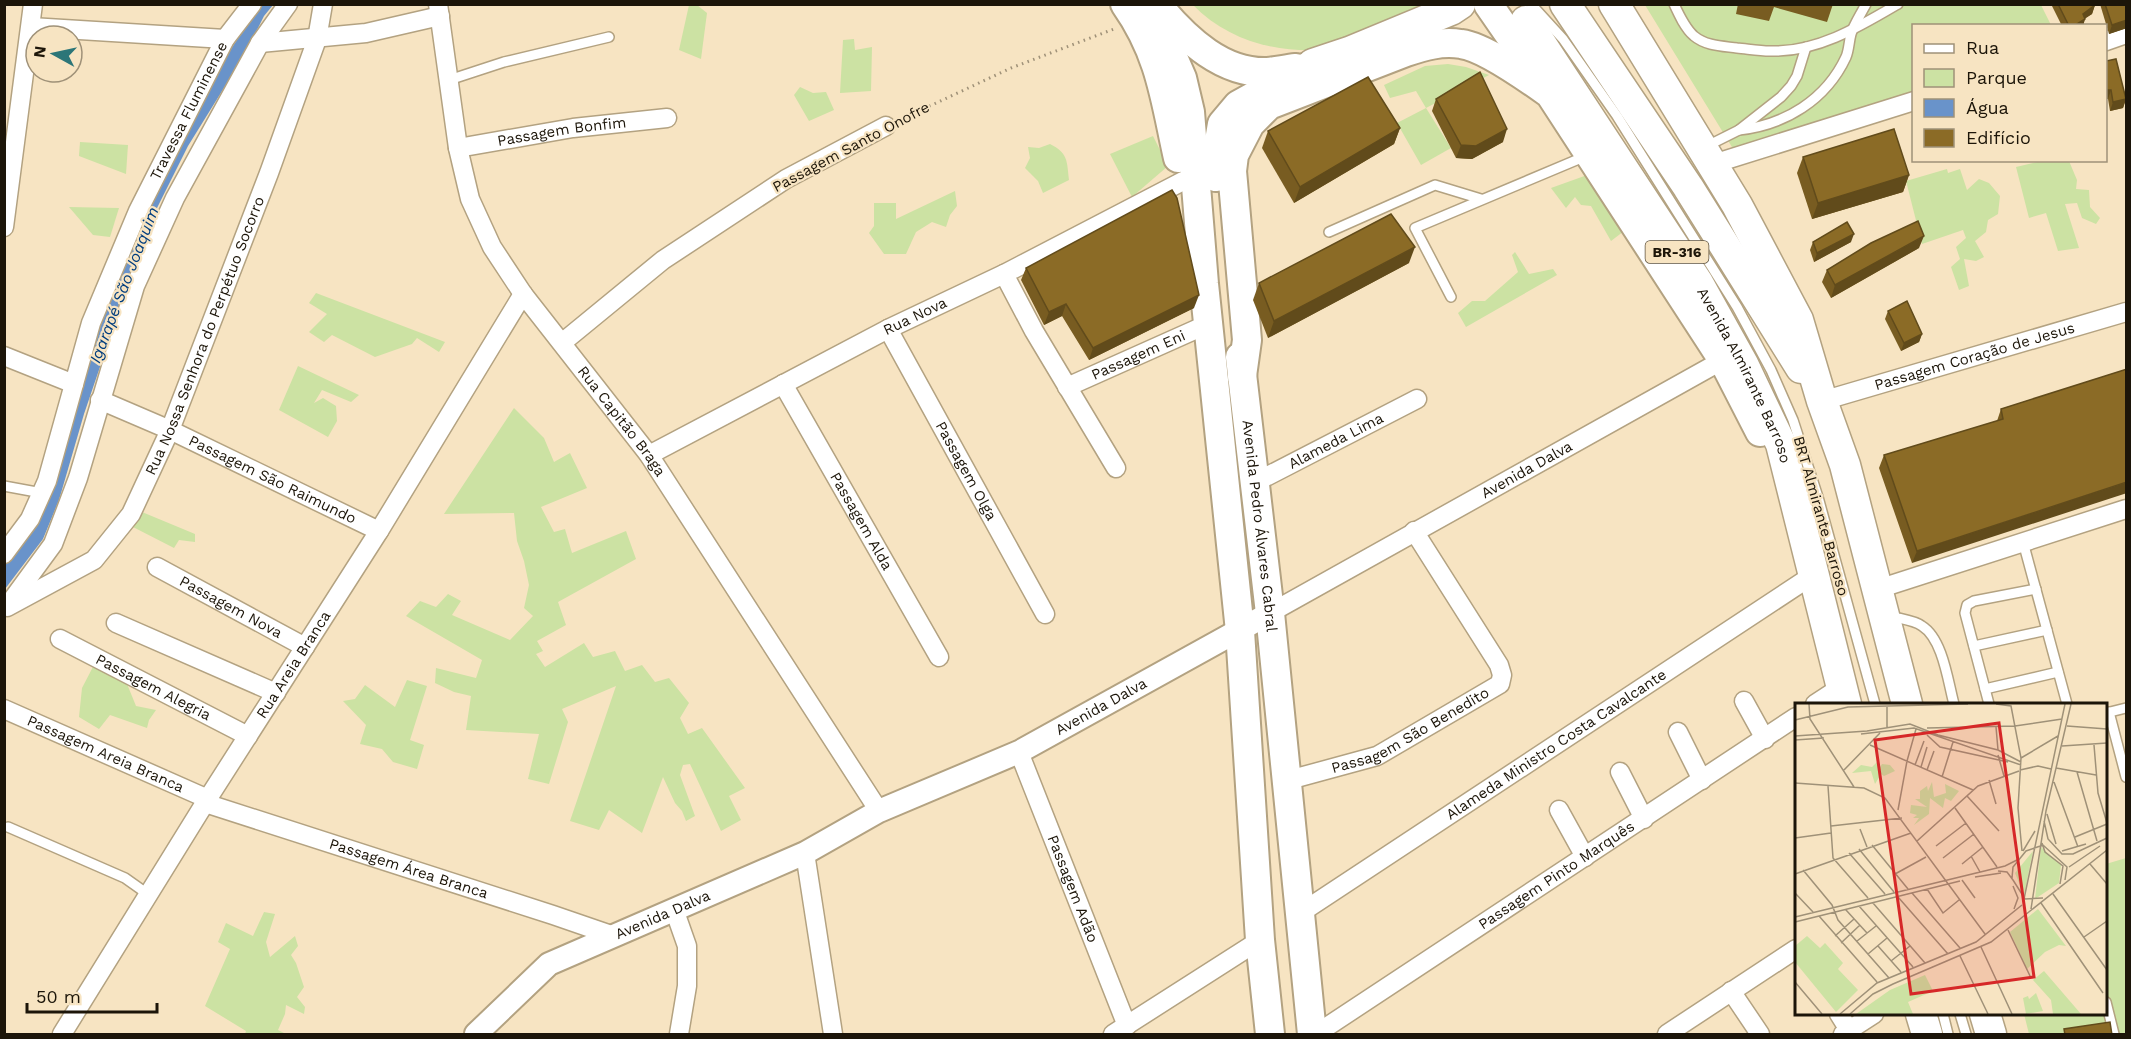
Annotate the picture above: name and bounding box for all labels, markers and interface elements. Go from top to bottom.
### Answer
north arrow [24,24,84,84]
legend [1912,24,2107,162]
text: Rua [1966,37,1999,58]
street label: Travessa Fluminense [146,39,231,183]
text: N [29,45,50,59]
text: Parque [1966,67,2027,88]
text: Água [1966,97,2009,118]
street label: Passagem Santo Onofre [769,98,933,196]
street label: Passagem Bonfim [496,113,627,150]
text: Edifício [1966,127,2031,148]
street label: Rua Nossa Senhora do Perpétuo Socorro [141,194,268,478]
water label: Igarapé São Joaquim [85,204,163,366]
road number: BR-316 [1646,241,1708,263]
street label: Avenida Almirante Barroso [1693,284,1794,465]
street label: Rua Nova [880,293,950,339]
street label: Passagem Coração de Jesus [1872,318,2077,394]
street label: Passagem Eni [1088,326,1188,384]
street label: Rua Capitão Braga [574,362,670,480]
street label: Alameda Lima [1285,409,1387,473]
street label: Passagem Olga [932,418,1001,524]
street label: Avenida Pedro Álvares Cabral [1238,419,1281,633]
street label: Passagem São Raimundo [186,431,359,528]
street label: BRT Almirante Barroso [1790,434,1852,598]
street label: Avenida Dalva [1478,437,1576,502]
street label: Passagem Alda [826,469,897,574]
street label: Passagem Nova [176,572,286,642]
street label: Rua Areia Branca [253,607,335,722]
street label: Passagem Alegria [93,650,214,725]
street label: Alameda Ministro Costa Cavalcante [1443,665,1670,824]
street label: Avenida Dalva [1052,674,1150,739]
street label: Passagem São Benedito [1329,683,1492,777]
inset map [1795,703,2107,1015]
street label: Passagem Areia Branca [24,711,187,796]
street label: Passagem Pinto Marquês [1475,817,1638,933]
street label: Passagem Adão [1044,832,1102,945]
street label: Passagem Área Branca [327,835,491,903]
street label: Avenida Dalva [612,886,713,943]
scale bar [27,976,158,1014]
text: 50 m [36,986,81,1007]

